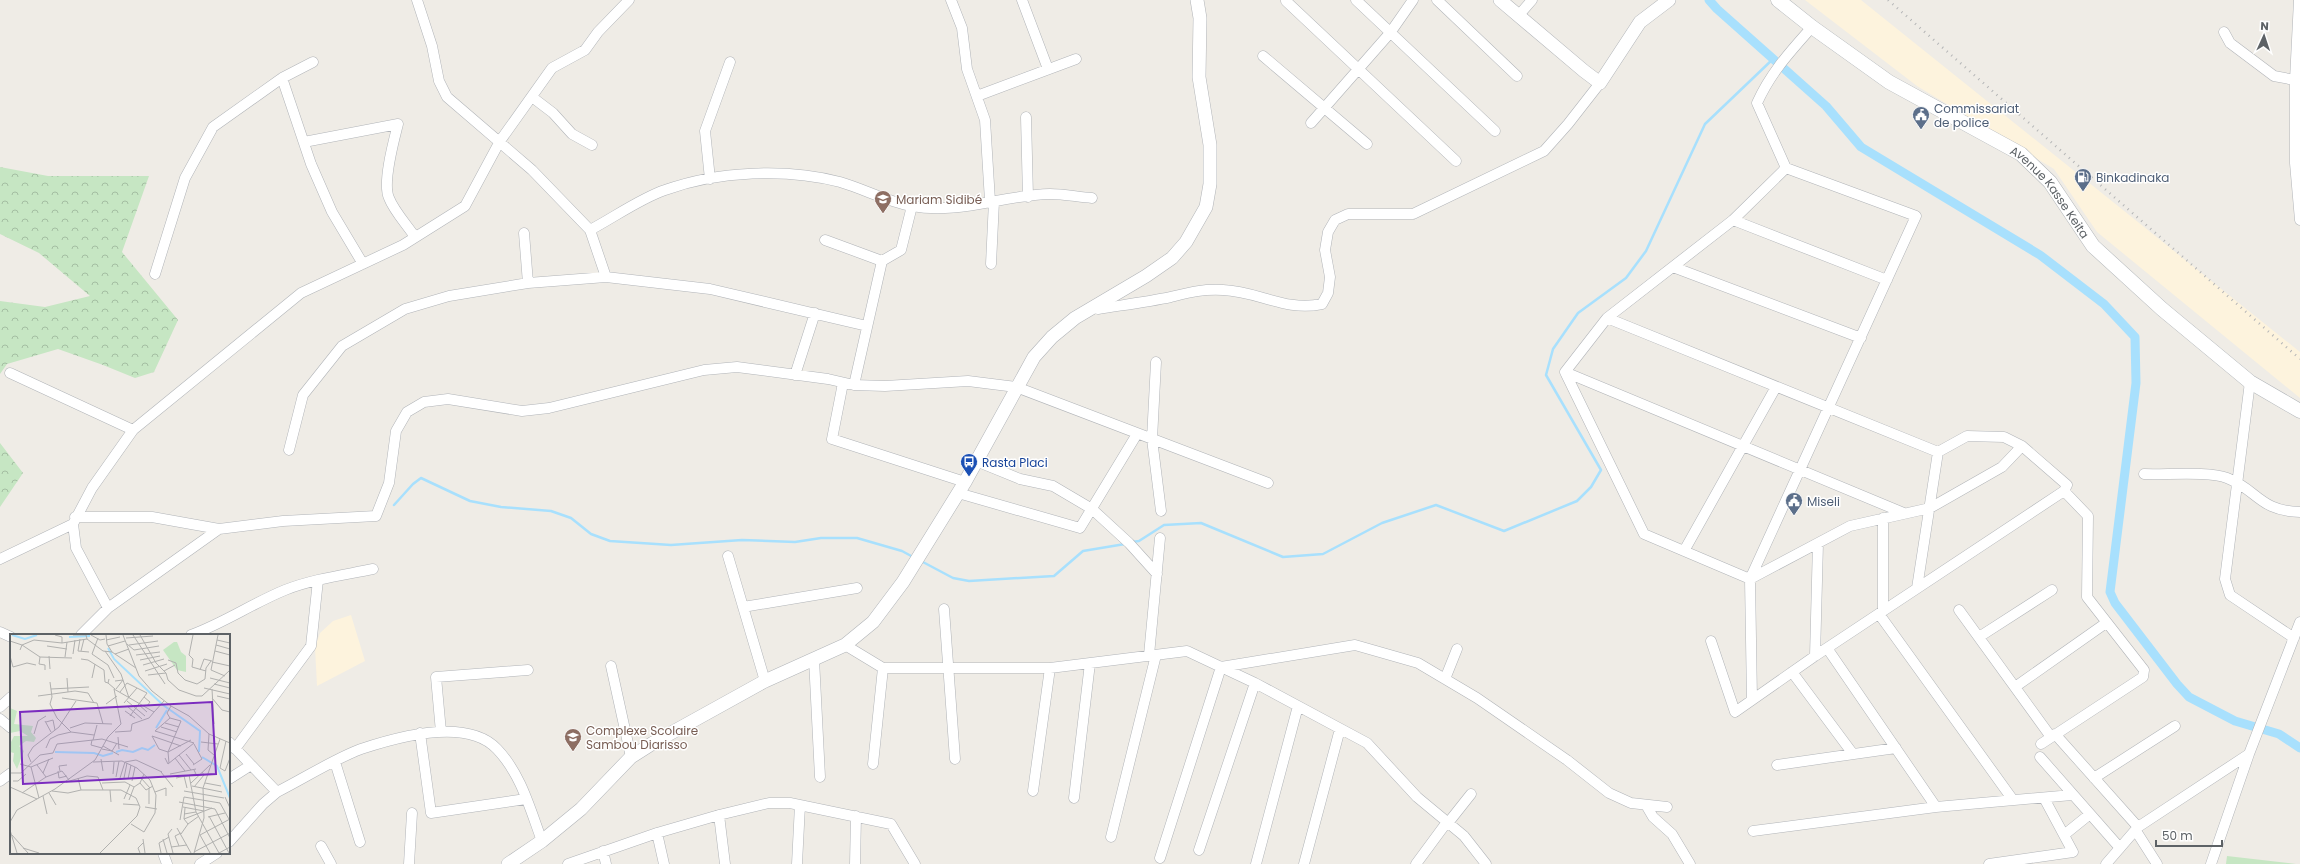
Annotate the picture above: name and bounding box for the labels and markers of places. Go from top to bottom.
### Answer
place label: Commissariat de police [1934,100,2019,131]
public building icon: Commissariat de police [1911,105,1931,130]
fuel station icon: Binkadinaka [2073,167,2093,192]
place label: Binkadinaka [2096,169,2169,186]
school or university icon: Mariam Sidibé [873,189,893,214]
place label: Mariam Sidibé [896,191,982,208]
bus stop icon: Rasta Placi [959,452,979,477]
place label: Rasta Placi [982,454,1048,471]
public building icon: Miseli [1784,491,1804,516]
place label: Miseli [1807,493,1840,510]
place label: Complexe Scolaire Sambou Diarisso [586,722,698,753]
school or university icon: Complexe Scolaire Sambou Diarisso [563,727,583,752]

